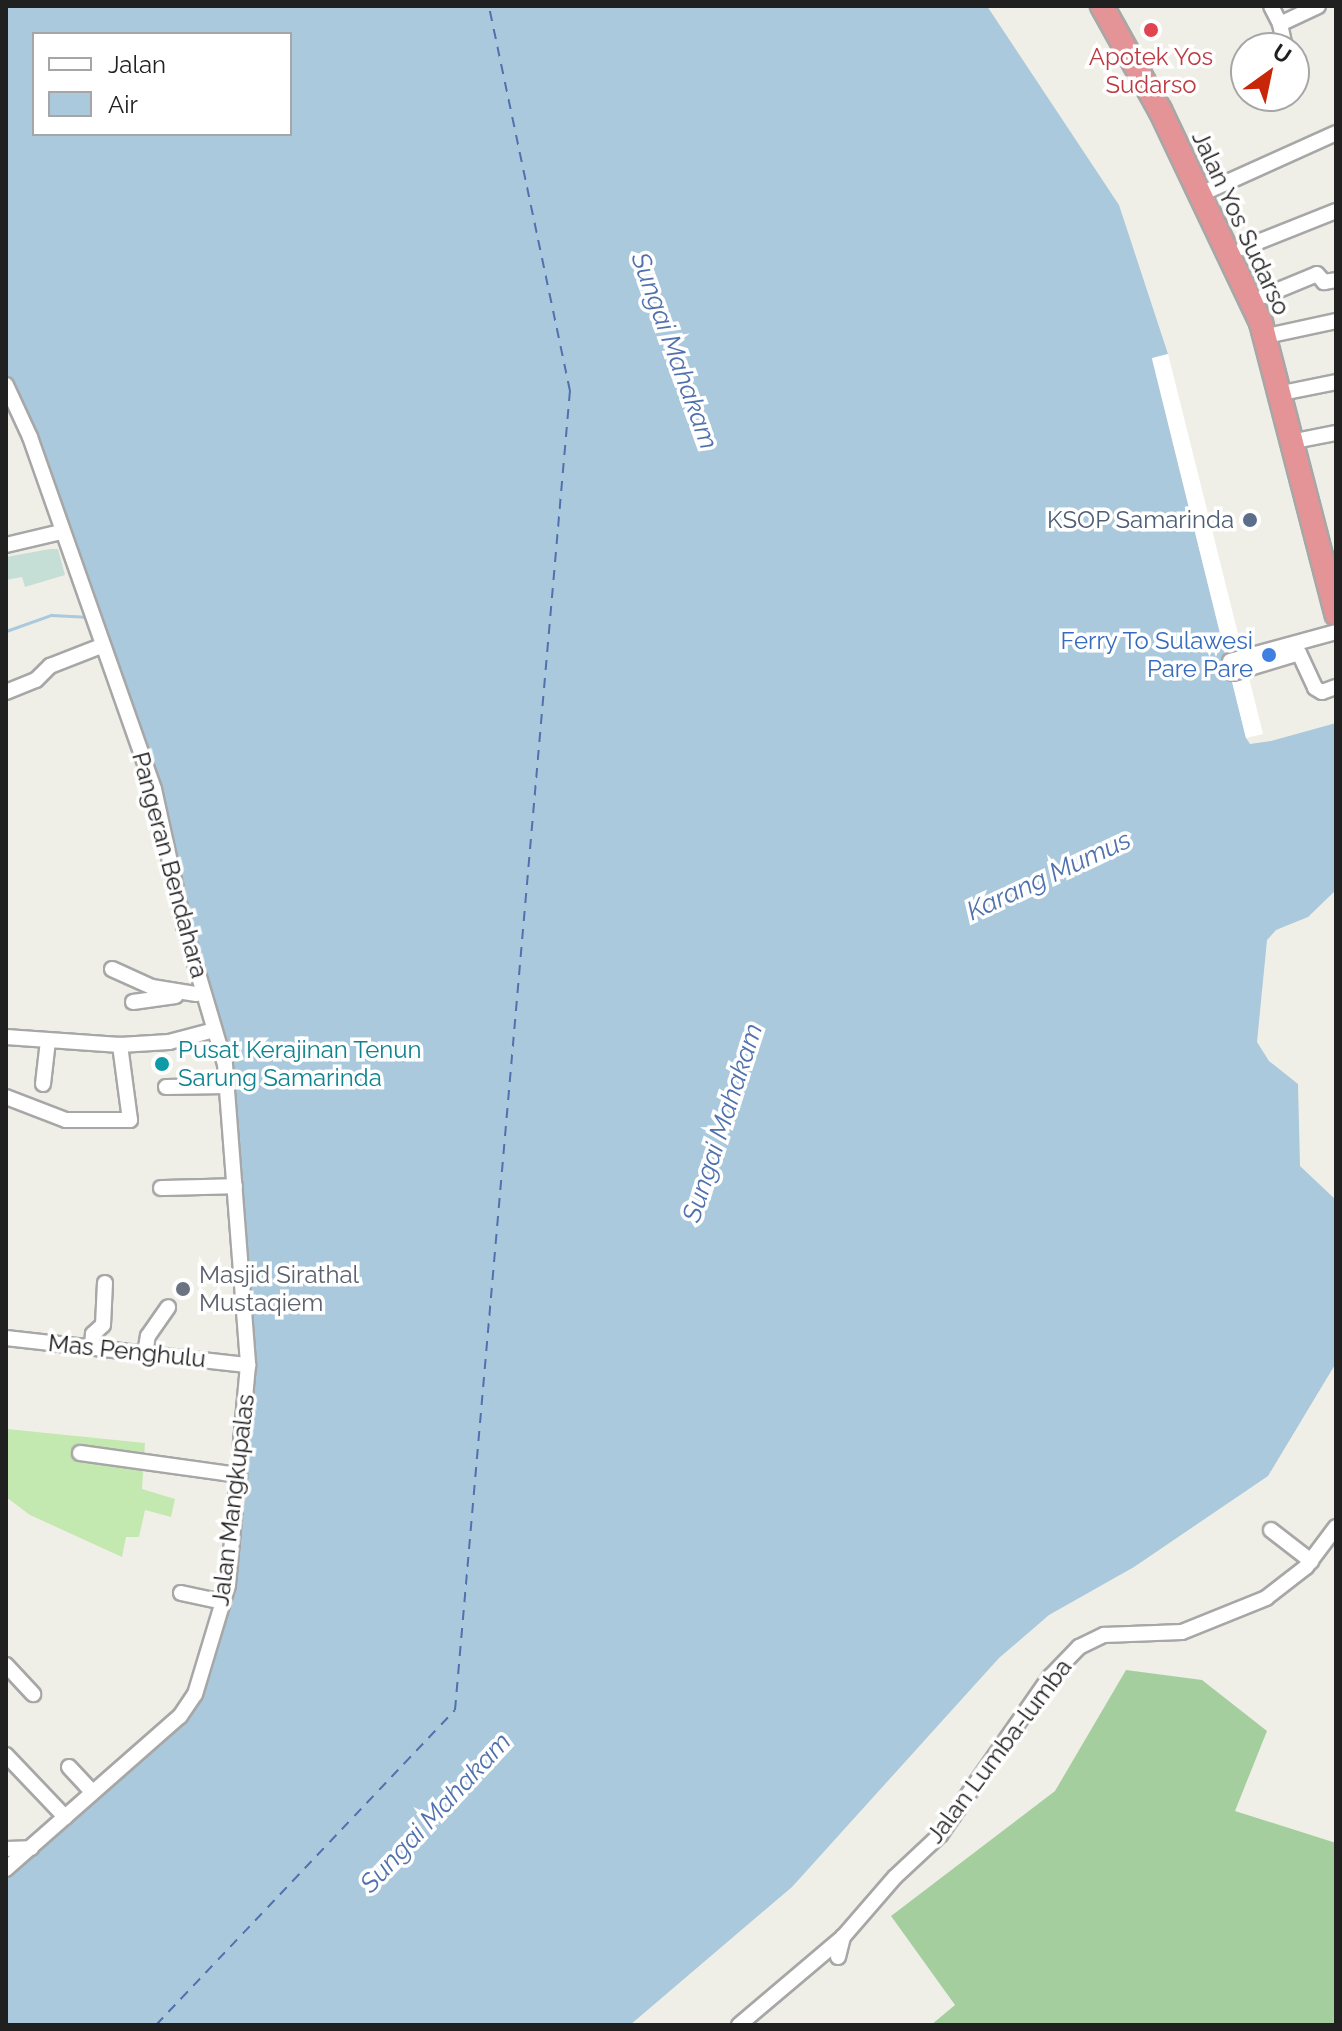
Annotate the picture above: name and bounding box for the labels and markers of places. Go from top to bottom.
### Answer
marker: Apotek Yos Sudarso [1142,21,1160,39]
place label: Apotek Yos Sudarso [1088,43,1214,99]
place label: KSOP Samarinda [1046,506,1234,534]
marker: KSOP Samarinda [1241,511,1259,529]
place label: Ferry To Sulawesi Pare Pare [1059,627,1253,683]
marker: Ferry To Sulawesi Pare Pare [1260,646,1278,664]
place label: Pusat Kerajinan Tenun Sarung Samarinda [178,1036,422,1092]
marker: Pusat Kerajinan Tenun Sarung Samarinda [153,1055,171,1073]
place label: Masjid Sirathal Mustaqiem [199,1261,359,1317]
marker: Masjid Sirathal Mustaqiem [174,1280,192,1298]

